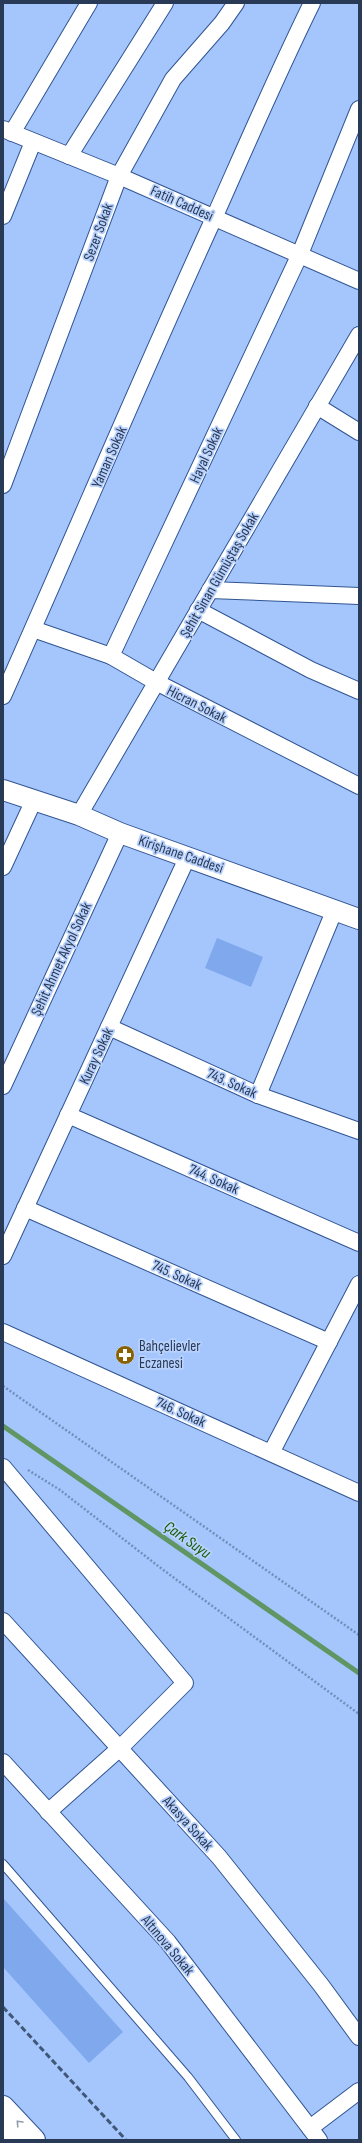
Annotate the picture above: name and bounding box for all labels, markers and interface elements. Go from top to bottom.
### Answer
street label: Fatih Caddesi [147,181,216,226]
street label: Sezer Sokak [79,200,118,264]
street label: Yaman Sokak [87,423,132,491]
street label: Hayal Sokak [185,424,228,486]
street label: Şehit Sinan Gümüştaş Sokak [176,509,263,641]
street label: Hicran Sokak [164,681,230,728]
street label: Kirişhane Caddesi [136,831,226,878]
street label: Şehit Ahmet Akyol Sokak [27,899,96,1019]
street label: Kuray Sokak [75,1024,118,1088]
street label: 743. Sokak [204,1064,260,1103]
street label: 744. Sokak [186,1160,242,1199]
street label: 745. Sokak [149,1256,205,1295]
place label: Bahçelievler Eczanesi [139,1337,201,1373]
pharmacy icon: Bahçelievler Eczanesi [114,1344,136,1366]
street label: 746. Sokak [153,1393,209,1432]
water label: Çark Suyu [160,1517,215,1563]
street label: Akasya Sokak [157,1791,217,1855]
street label: Altınova Sokak [136,1911,199,1980]
one-way arrow [16,2121,23,2128]

